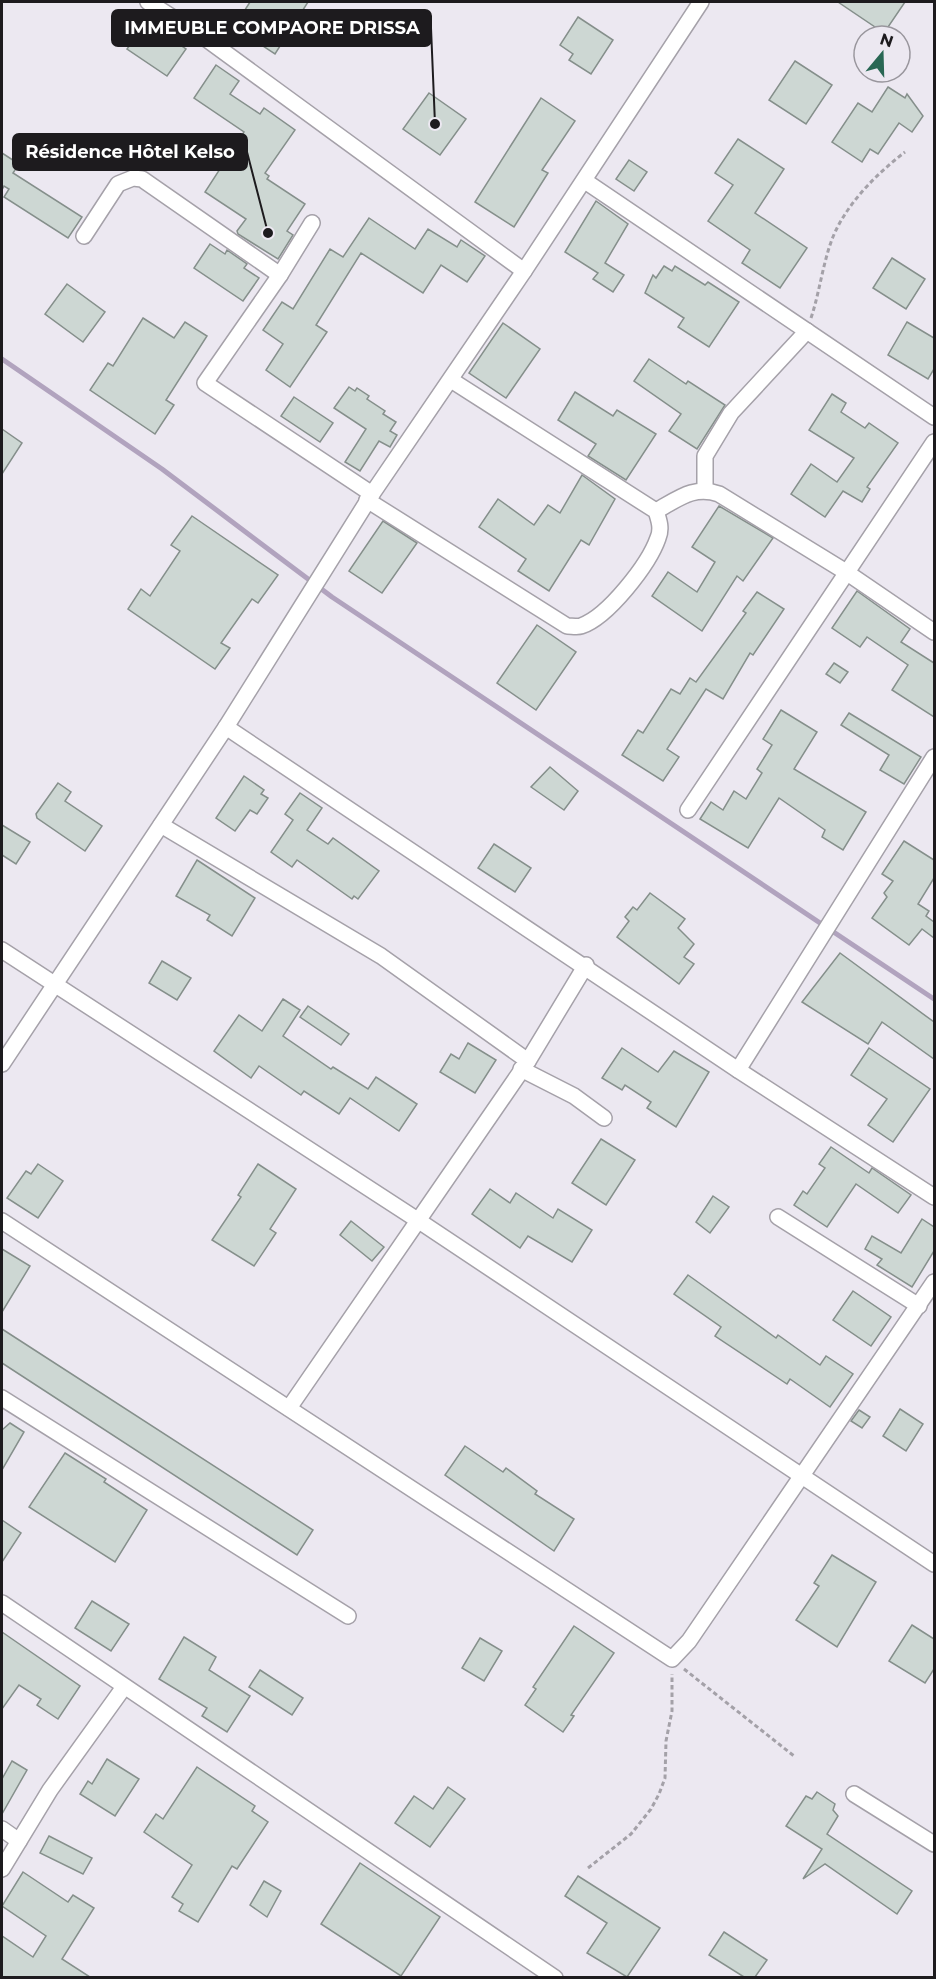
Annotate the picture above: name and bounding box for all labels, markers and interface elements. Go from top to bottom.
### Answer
callout: IMMEUBLE COMPAORE DRISSA [112,10,431,46]
text: IMMEUBLE COMPAORE DRISSA [124,17,420,39]
north arrow [852,24,912,84]
text: N [878,29,896,51]
callout: Résidence Hôtel Kelso [13,134,247,170]
text: Résidence Hôtel Kelso [25,141,235,163]

